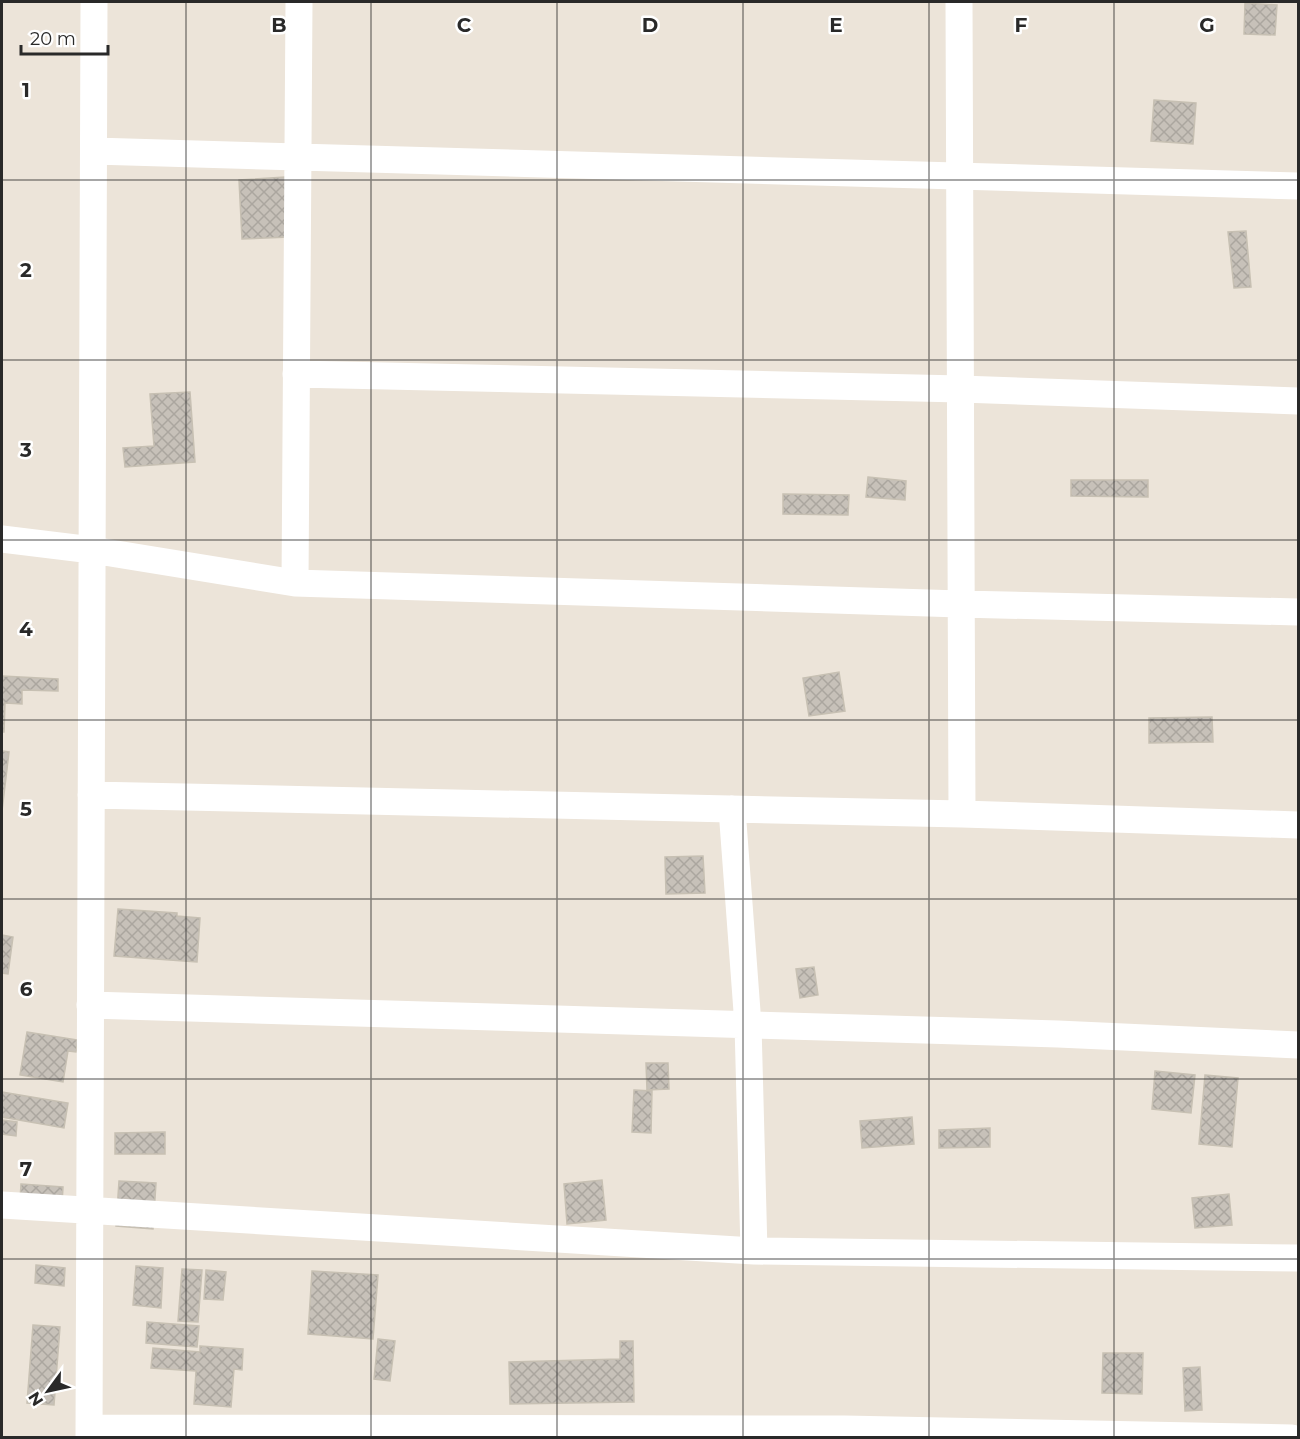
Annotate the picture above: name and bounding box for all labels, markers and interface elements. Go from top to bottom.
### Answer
text: B [271,13,287,37]
text: C [457,13,472,37]
text: D [642,13,658,37]
text: E [829,13,843,37]
text: F [1015,13,1028,37]
text: G [1199,13,1215,37]
scale bar [21,18,108,56]
text: 20 m [30,28,76,50]
text: 1 [22,78,30,102]
text: 2 [20,258,32,282]
text: 3 [19,438,32,462]
text: 4 [19,617,33,641]
text: 5 [20,797,32,821]
text: 6 [20,977,33,1001]
text: 7 [20,1157,32,1181]
north arrow [18,1361,78,1421]
text: N [24,1388,47,1409]

